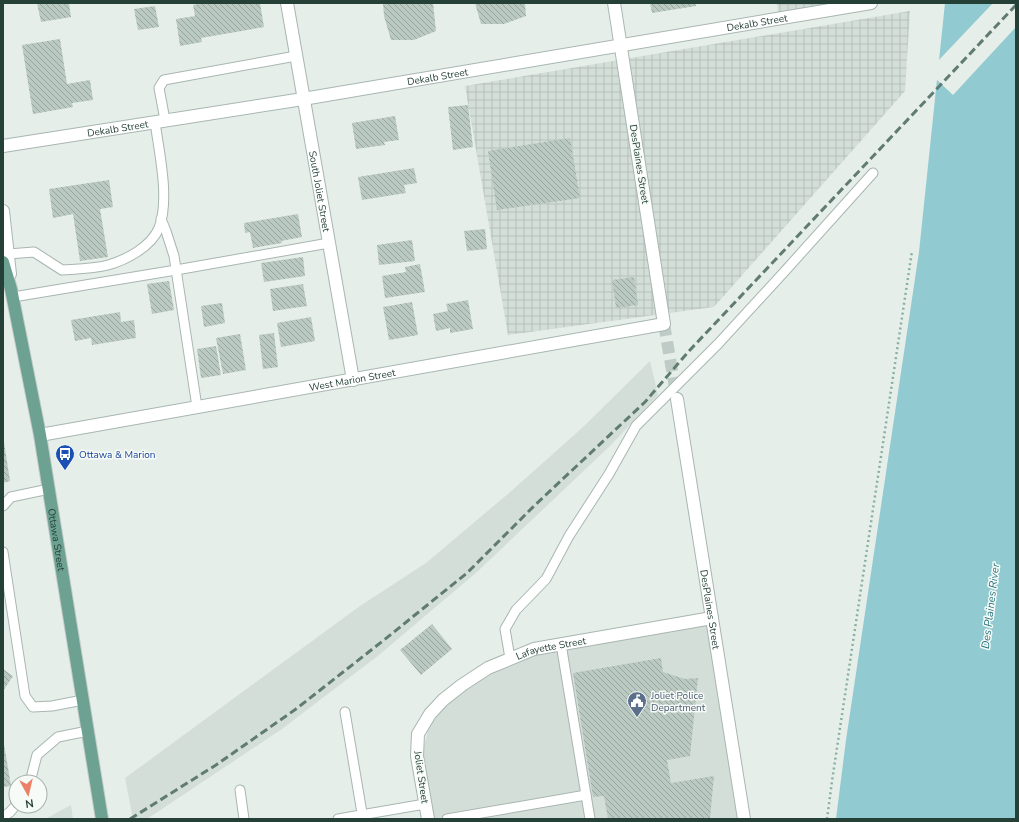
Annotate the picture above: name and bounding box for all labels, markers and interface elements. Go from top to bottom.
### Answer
street label: Dekalb Street [725,11,789,35]
street label: Dekalb Street [406,65,470,89]
street label: Dekalb Street [86,117,150,141]
street label: DesPlaines Street [626,123,652,205]
street label: South Joliet Street [305,150,333,233]
street label: West Marion Street [308,366,397,395]
bus stop icon: Ottawa & Marion [54,443,76,471]
place label: Ottawa & Marion [79,448,155,462]
street label: Ottawa Street [44,507,68,573]
water label: Des Plaines River [978,561,1003,650]
street label: DesPlaines Street [696,569,723,651]
street label: Lafayette Street [514,634,588,664]
place label: Joliet Police Department [650,689,706,715]
public building icon: Joliet Police Department [626,690,648,718]
street label: Joliet Street [410,749,432,805]
north arrow [8,774,48,814]
text: N [24,795,34,811]

